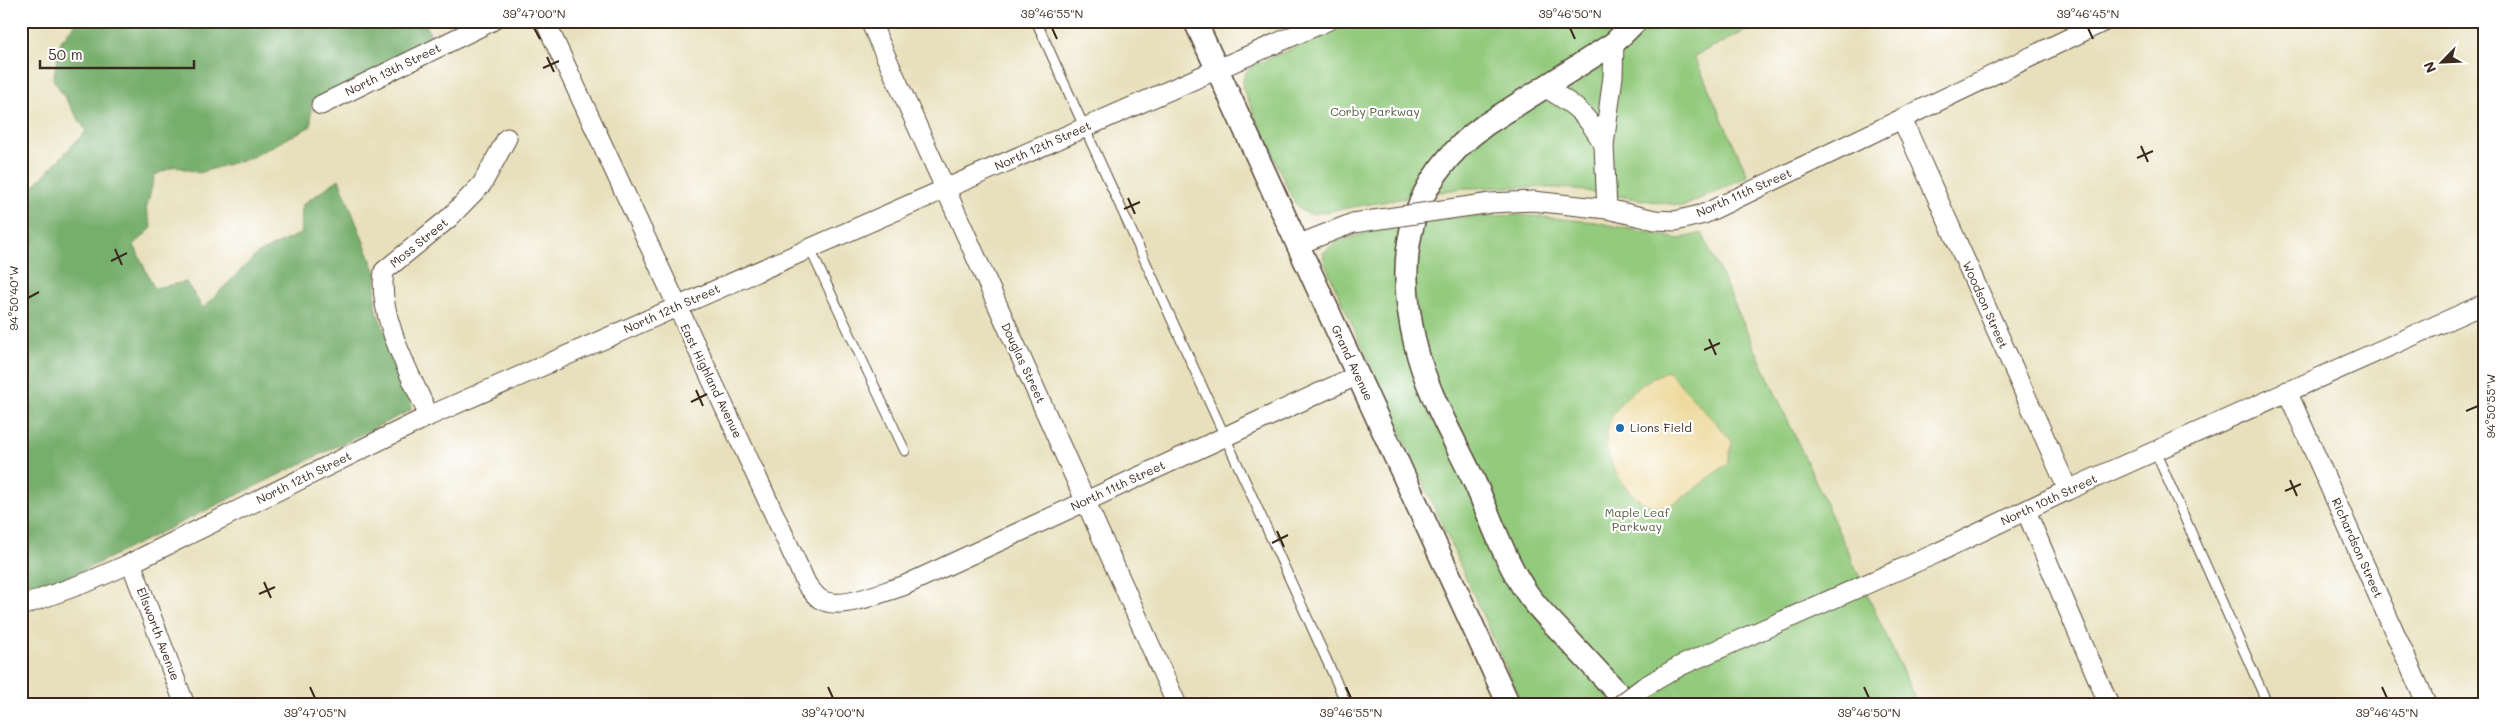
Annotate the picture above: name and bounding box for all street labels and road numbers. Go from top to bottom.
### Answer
street label: North 13th Street [342,39,443,99]
street label: North 12th Street [992,117,1093,174]
street label: North 11th Street [1693,164,1794,220]
street label: Moss Street [386,214,451,271]
street label: Woodson Street [1959,258,2012,351]
street label: North 12th Street [621,280,722,337]
street label: Douglas Street [998,320,1050,405]
street label: East Highland Avenue [677,321,747,440]
street label: Grand Avenue [1328,322,1377,403]
street label: North 12th Street [253,447,354,507]
street label: North 11th Street [1068,456,1167,514]
street label: North 10th Street [1998,470,2099,528]
street label: Richardson Street [2329,495,2387,600]
street label: Ellsworth Avenue [134,585,184,683]

